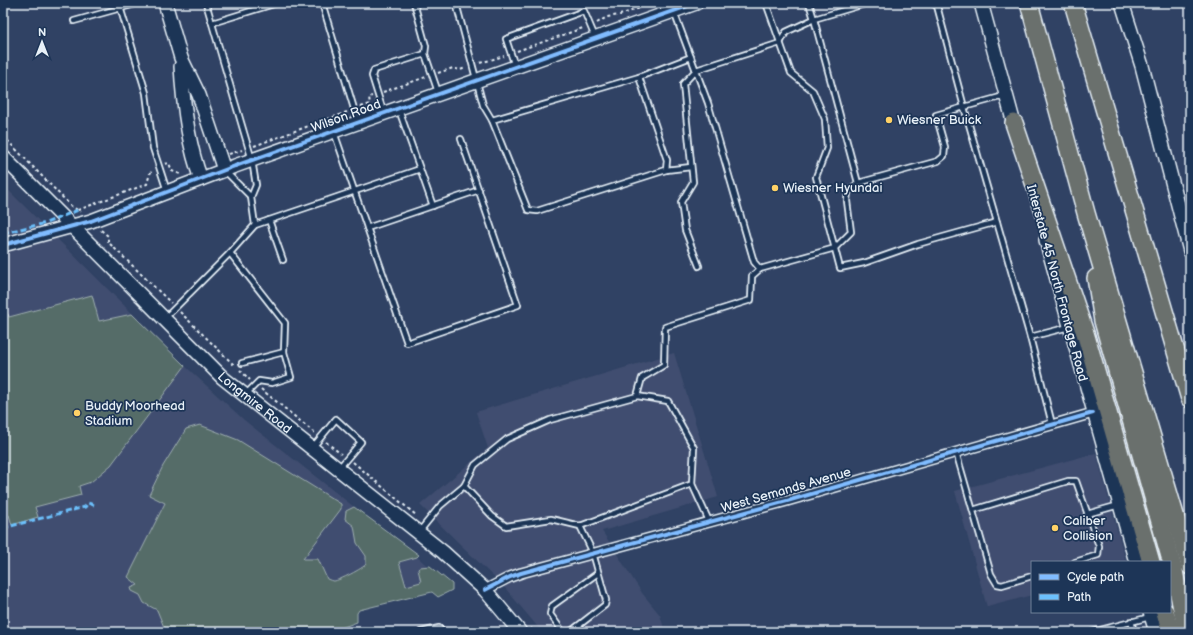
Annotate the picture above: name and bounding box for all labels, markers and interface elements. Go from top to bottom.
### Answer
north arrow [22,22,62,62]
text: N [38,26,46,39]
street label: Wilson Road [309,96,383,136]
place label: Wiesner Buick [897,112,982,128]
marker: Wiesner Buick [884,115,894,125]
place label: Wiesner Hyundai [783,180,882,196]
marker: Wiesner Hyundai [770,183,780,193]
street label: Interstate 45 North Frontage Road [1023,183,1091,383]
street label: Longmire Road [214,369,295,437]
place label: Buddy Moorhead Stadium [85,398,185,429]
marker: Buddy Moorhead Stadium [72,408,82,418]
street label: West Semands Avenue [719,464,853,516]
place label: Caliber Collision [1063,513,1113,544]
marker: Caliber Collision [1050,523,1060,533]
legend [1031,561,1171,613]
text: Cycle path [1067,570,1124,585]
text: Path [1067,590,1092,605]

